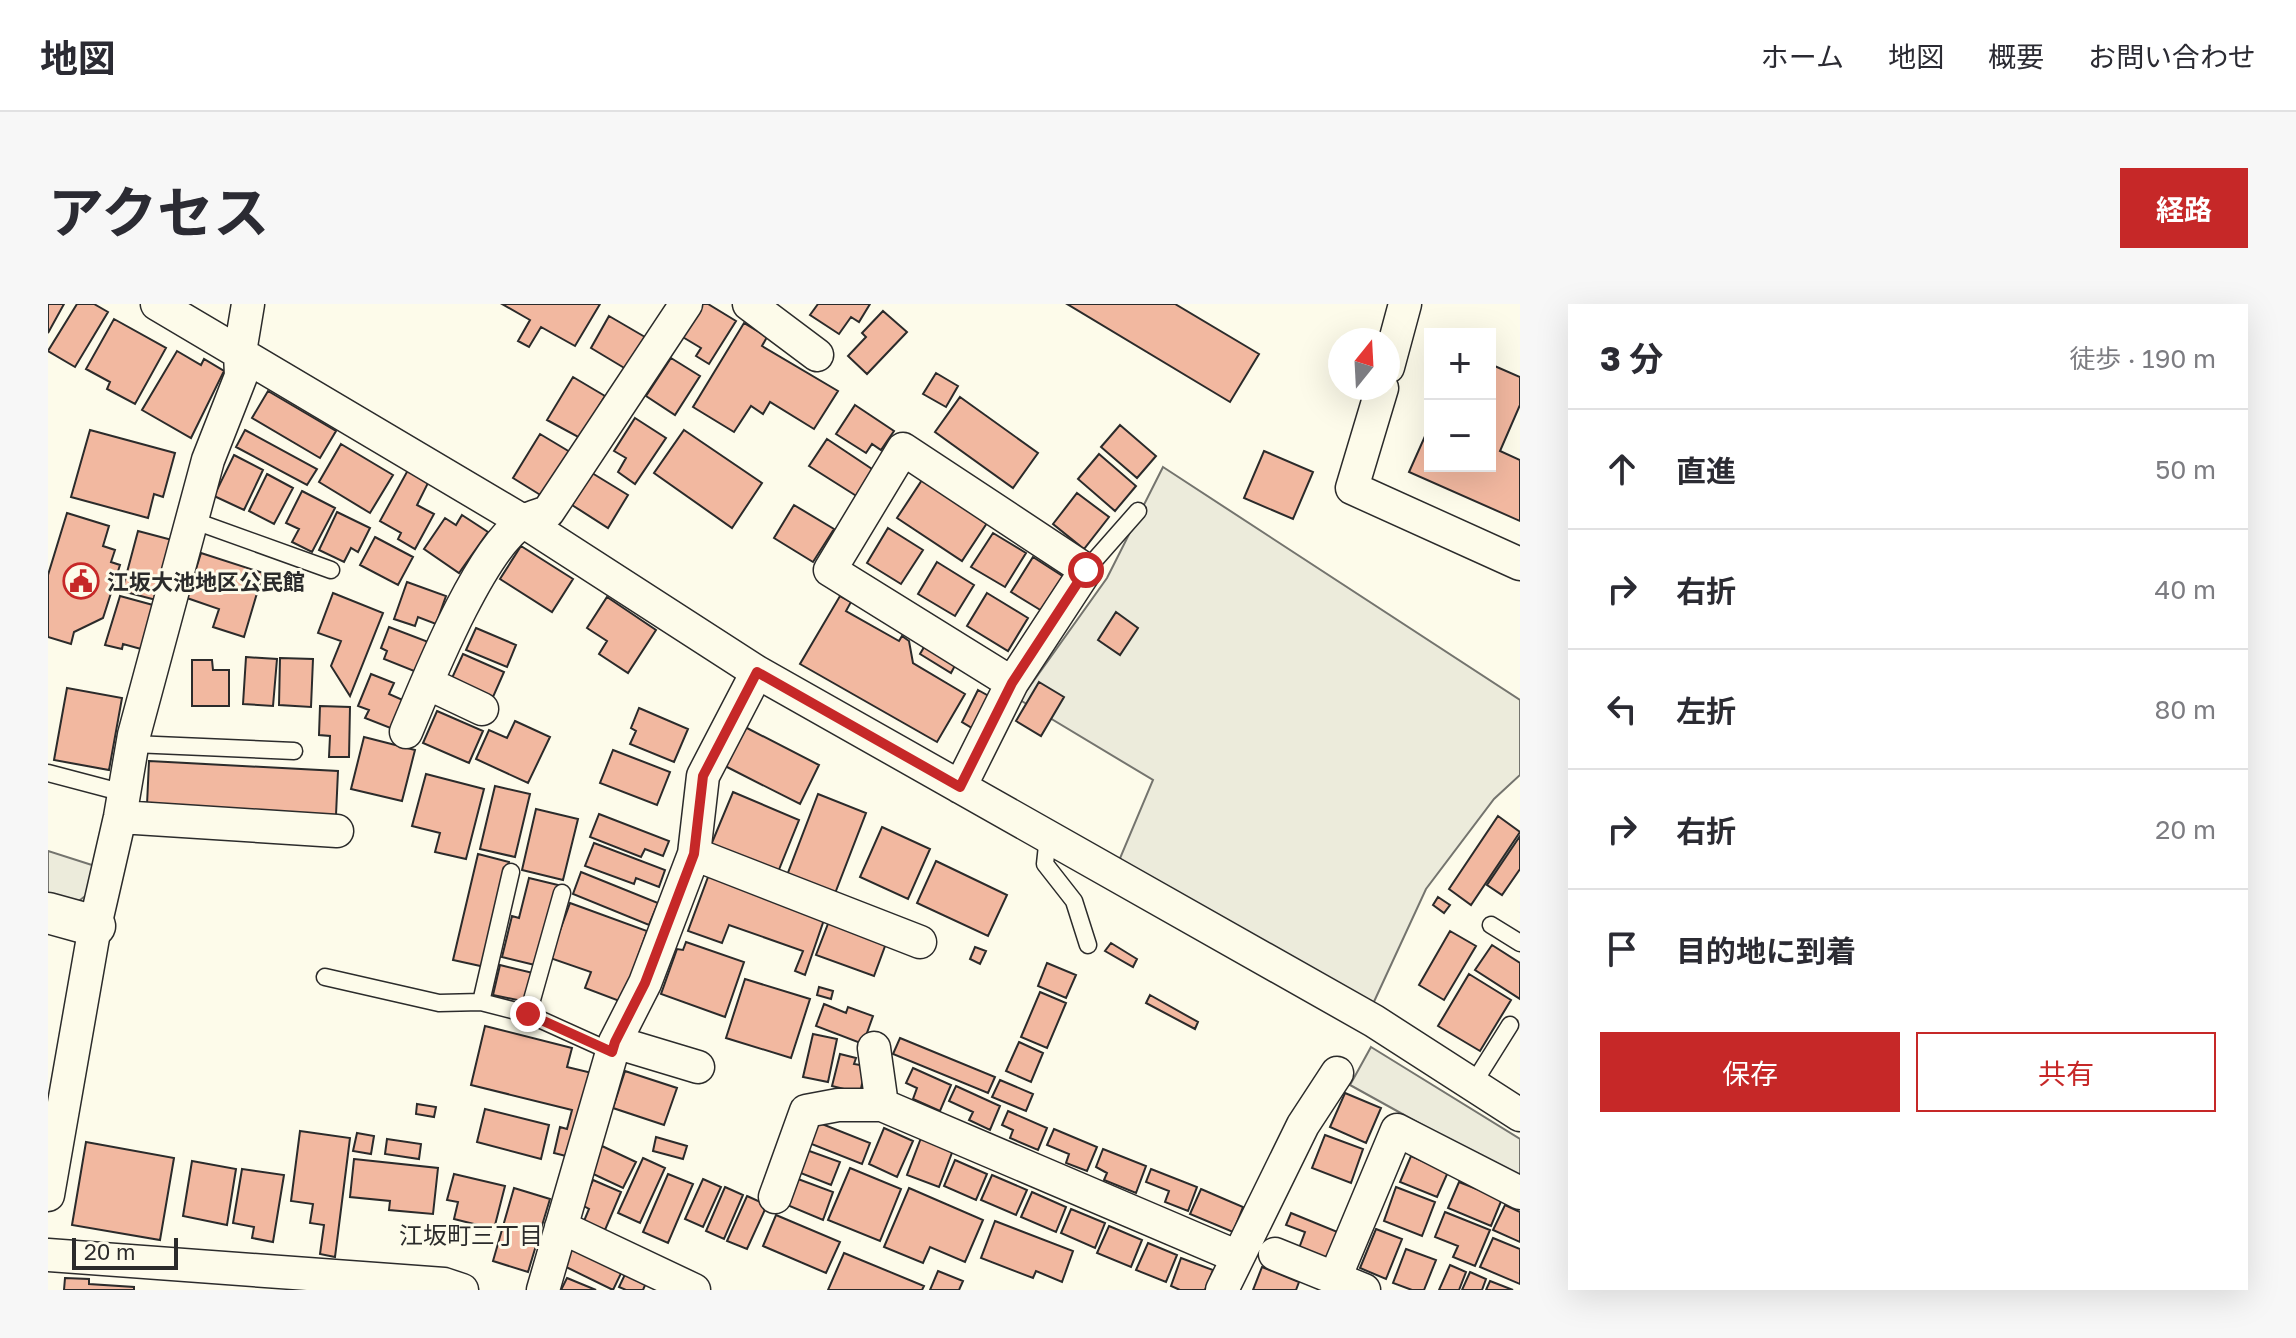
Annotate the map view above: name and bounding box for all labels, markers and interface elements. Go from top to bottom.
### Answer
text: 地図 [40,35,116,80]
text: ホーム [1761,40,1844,73]
text: 地図 [1888,40,1944,73]
text: 概要 [1988,40,2044,73]
text: お問い合わせ [2088,40,2256,73]
button: 経路 [2120,168,2248,248]
text: アクセス [48,178,269,245]
north arrow [1328,328,1400,400]
map controls [1424,328,1496,472]
button: + [1424,328,1496,400]
text: 3 分 [1600,338,1663,378]
text: 徒歩 · 190 m [2069,343,2216,374]
button: − [1424,400,1496,472]
icon: ahead [1600,447,1644,491]
text: 直進 [1676,453,1736,489]
text: 50 m [2155,454,2216,485]
route start [1068,552,1104,588]
public building icon: 江坂大池地区公民館 [62,562,100,600]
icon: right [1600,567,1644,611]
place label: 江坂大池地区公民館 [107,568,305,595]
text: 右折 [1676,573,1736,609]
text: 40 m [2155,574,2216,605]
icon: left [1600,687,1644,731]
text: 左折 [1676,693,1736,729]
text: 80 m [2155,694,2216,725]
icon: right [1600,807,1644,851]
text: 右折 [1676,813,1736,849]
text: 20 m [2155,814,2216,845]
icon: arrive [1600,927,1644,971]
text: 目的地に到着 [1676,933,1856,969]
route end [510,996,546,1032]
button: 保存 [1600,1032,1900,1112]
button: 共有 [1916,1032,2216,1112]
district label: 江坂町三丁目 [399,1220,543,1249]
scale bar [72,1234,178,1270]
text: 20 m [84,1238,135,1265]

